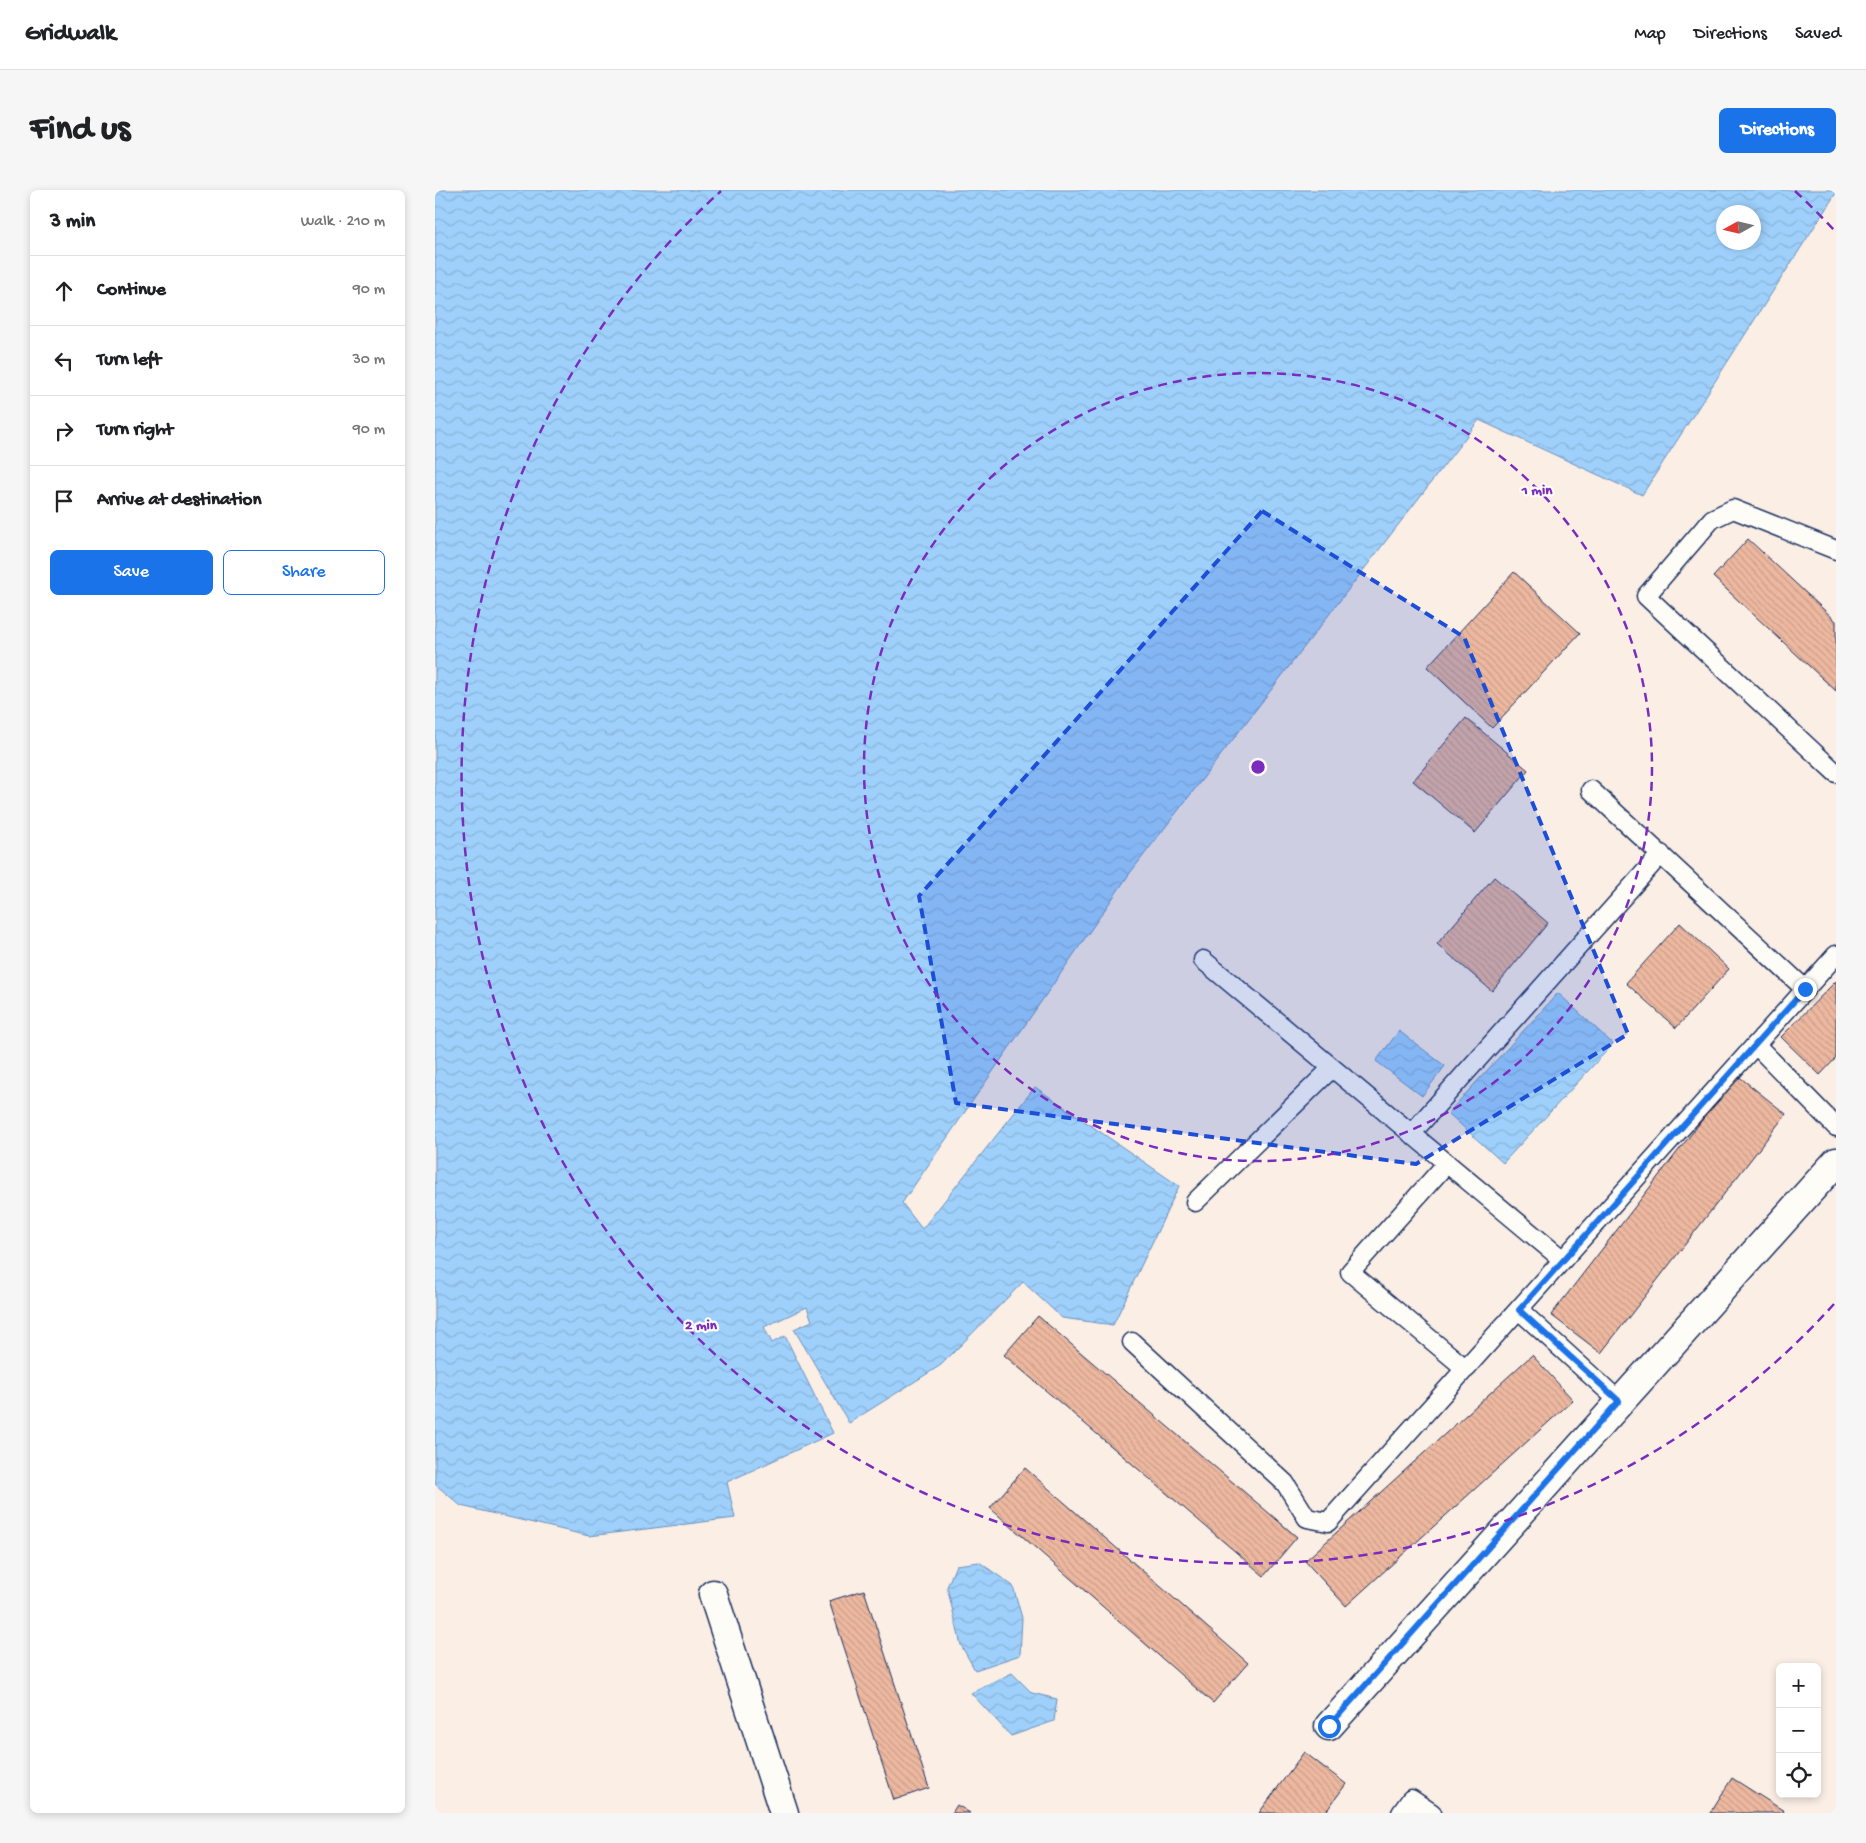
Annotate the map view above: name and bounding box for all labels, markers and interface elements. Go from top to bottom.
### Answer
text: Gridwalk [25,20,116,49]
text: Map [1634,24,1666,45]
text: Directions [1694,24,1767,45]
text: Saved [1795,24,1841,45]
button: Directions [1719,108,1836,153]
text: Find us [30,110,130,151]
north arrow [1716,205,1761,250]
text: 3 min [50,210,95,235]
text: Walk · 210 m [301,213,385,232]
icon: ahead [50,277,78,305]
text: Continue [97,279,166,302]
text: 90 m [353,281,385,300]
icon: left [50,347,78,375]
text: Turn left [97,349,161,372]
text: 30 m [352,351,385,370]
icon: right [50,417,78,445]
text: Turn right [97,419,173,442]
text: 90 m [353,421,385,440]
text: 1 min [1521,482,1553,500]
icon: arrive [50,487,78,515]
text: Arrive at destination [97,489,261,512]
button: Save [50,550,213,595]
button: Share [223,550,385,595]
centre of rings [1249,758,1267,776]
route end [1794,978,1817,1001]
text: 2 min [685,1317,718,1335]
map controls [1776,1663,1821,1798]
button: + [1776,1663,1821,1708]
button: − [1776,1708,1821,1753]
route start [1318,1715,1341,1738]
button: locate [1776,1753,1821,1798]

